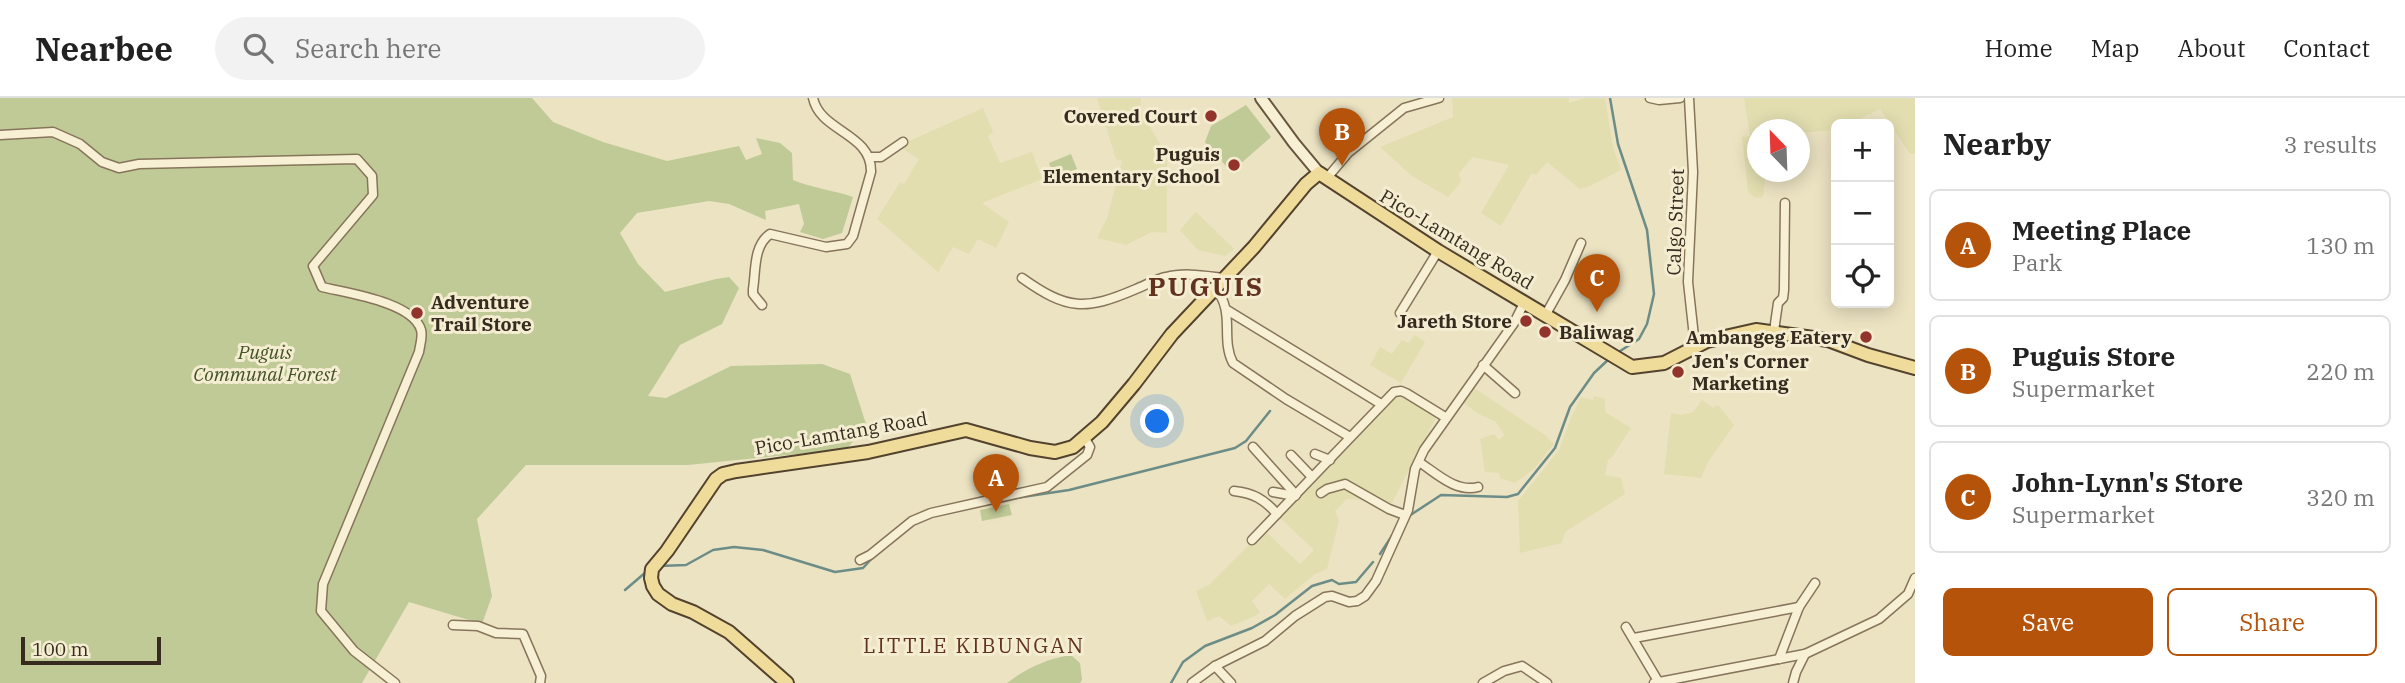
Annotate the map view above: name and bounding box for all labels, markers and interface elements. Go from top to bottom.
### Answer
search box [215,17,705,80]
text: Nearbee [35,27,173,70]
icon: search [239,29,277,67]
text: Search here [295,31,441,65]
text: Home [1985,32,2053,64]
text: Map [2091,32,2139,64]
text: About [2177,32,2245,64]
text: Contact [2283,32,2370,64]
place label: Covered Court [1063,104,1197,128]
marker: Covered Court [1203,108,1219,124]
pin: B [1319,108,1365,166]
north arrow [1747,119,1810,182]
map controls [1831,119,1894,308]
button: + [1831,119,1894,182]
text: Nearby [1943,124,2051,163]
text: 3 results [2284,129,2377,159]
place label: Puguis Elementary School [1043,142,1220,188]
marker: Puguis Elementary School [1226,157,1242,173]
street label: Calgo Street [1661,168,1689,276]
button: − [1831,182,1894,245]
street label: Pico-Lamtang Road [1376,184,1538,294]
text: Meeting Place [2012,213,2191,247]
text: A [1960,230,1976,260]
text: 130 m [2306,230,2375,260]
button: locate [1831,245,1894,308]
text: Park [2012,247,2062,277]
pin: C [1574,254,1620,312]
district label: PUGUIS [1148,269,1264,303]
place label: Adventure Trail Store [431,290,532,336]
marker: Adventure Trail Store [409,305,425,321]
place label: Jareth Store [1397,309,1512,333]
marker: Jareth Store [1518,313,1534,329]
place label: Baliwag [1559,320,1634,344]
marker: Baliwag [1537,324,1553,340]
place label: Ambangeg Eatery [1686,325,1852,349]
marker: Ambangeg Eatery [1858,329,1874,345]
text: Puguis Store [2012,339,2175,373]
park label: Puguis Communal Forest [193,340,338,386]
place label: Jen's Corner Marketing [1692,349,1809,395]
text: B [1960,356,1976,386]
text: 220 m [2306,356,2375,386]
marker: Jen's Corner Marketing [1670,364,1686,380]
text: Supermarket [2012,373,2155,403]
your location [1140,404,1174,438]
street label: Pico-Lamtang Road [753,406,929,460]
pin: A [973,454,1019,512]
text: John-Lynn's Store [2012,465,2243,499]
text: C [1960,482,1976,512]
text: 320 m [2306,482,2375,512]
text: Supermarket [2012,499,2155,529]
button: Save [1943,588,2153,656]
button: Share [2167,588,2377,656]
district label: LITTLE KIBUNGAN [863,631,1085,659]
scale bar [21,634,161,666]
text: 100 m [32,637,89,661]

